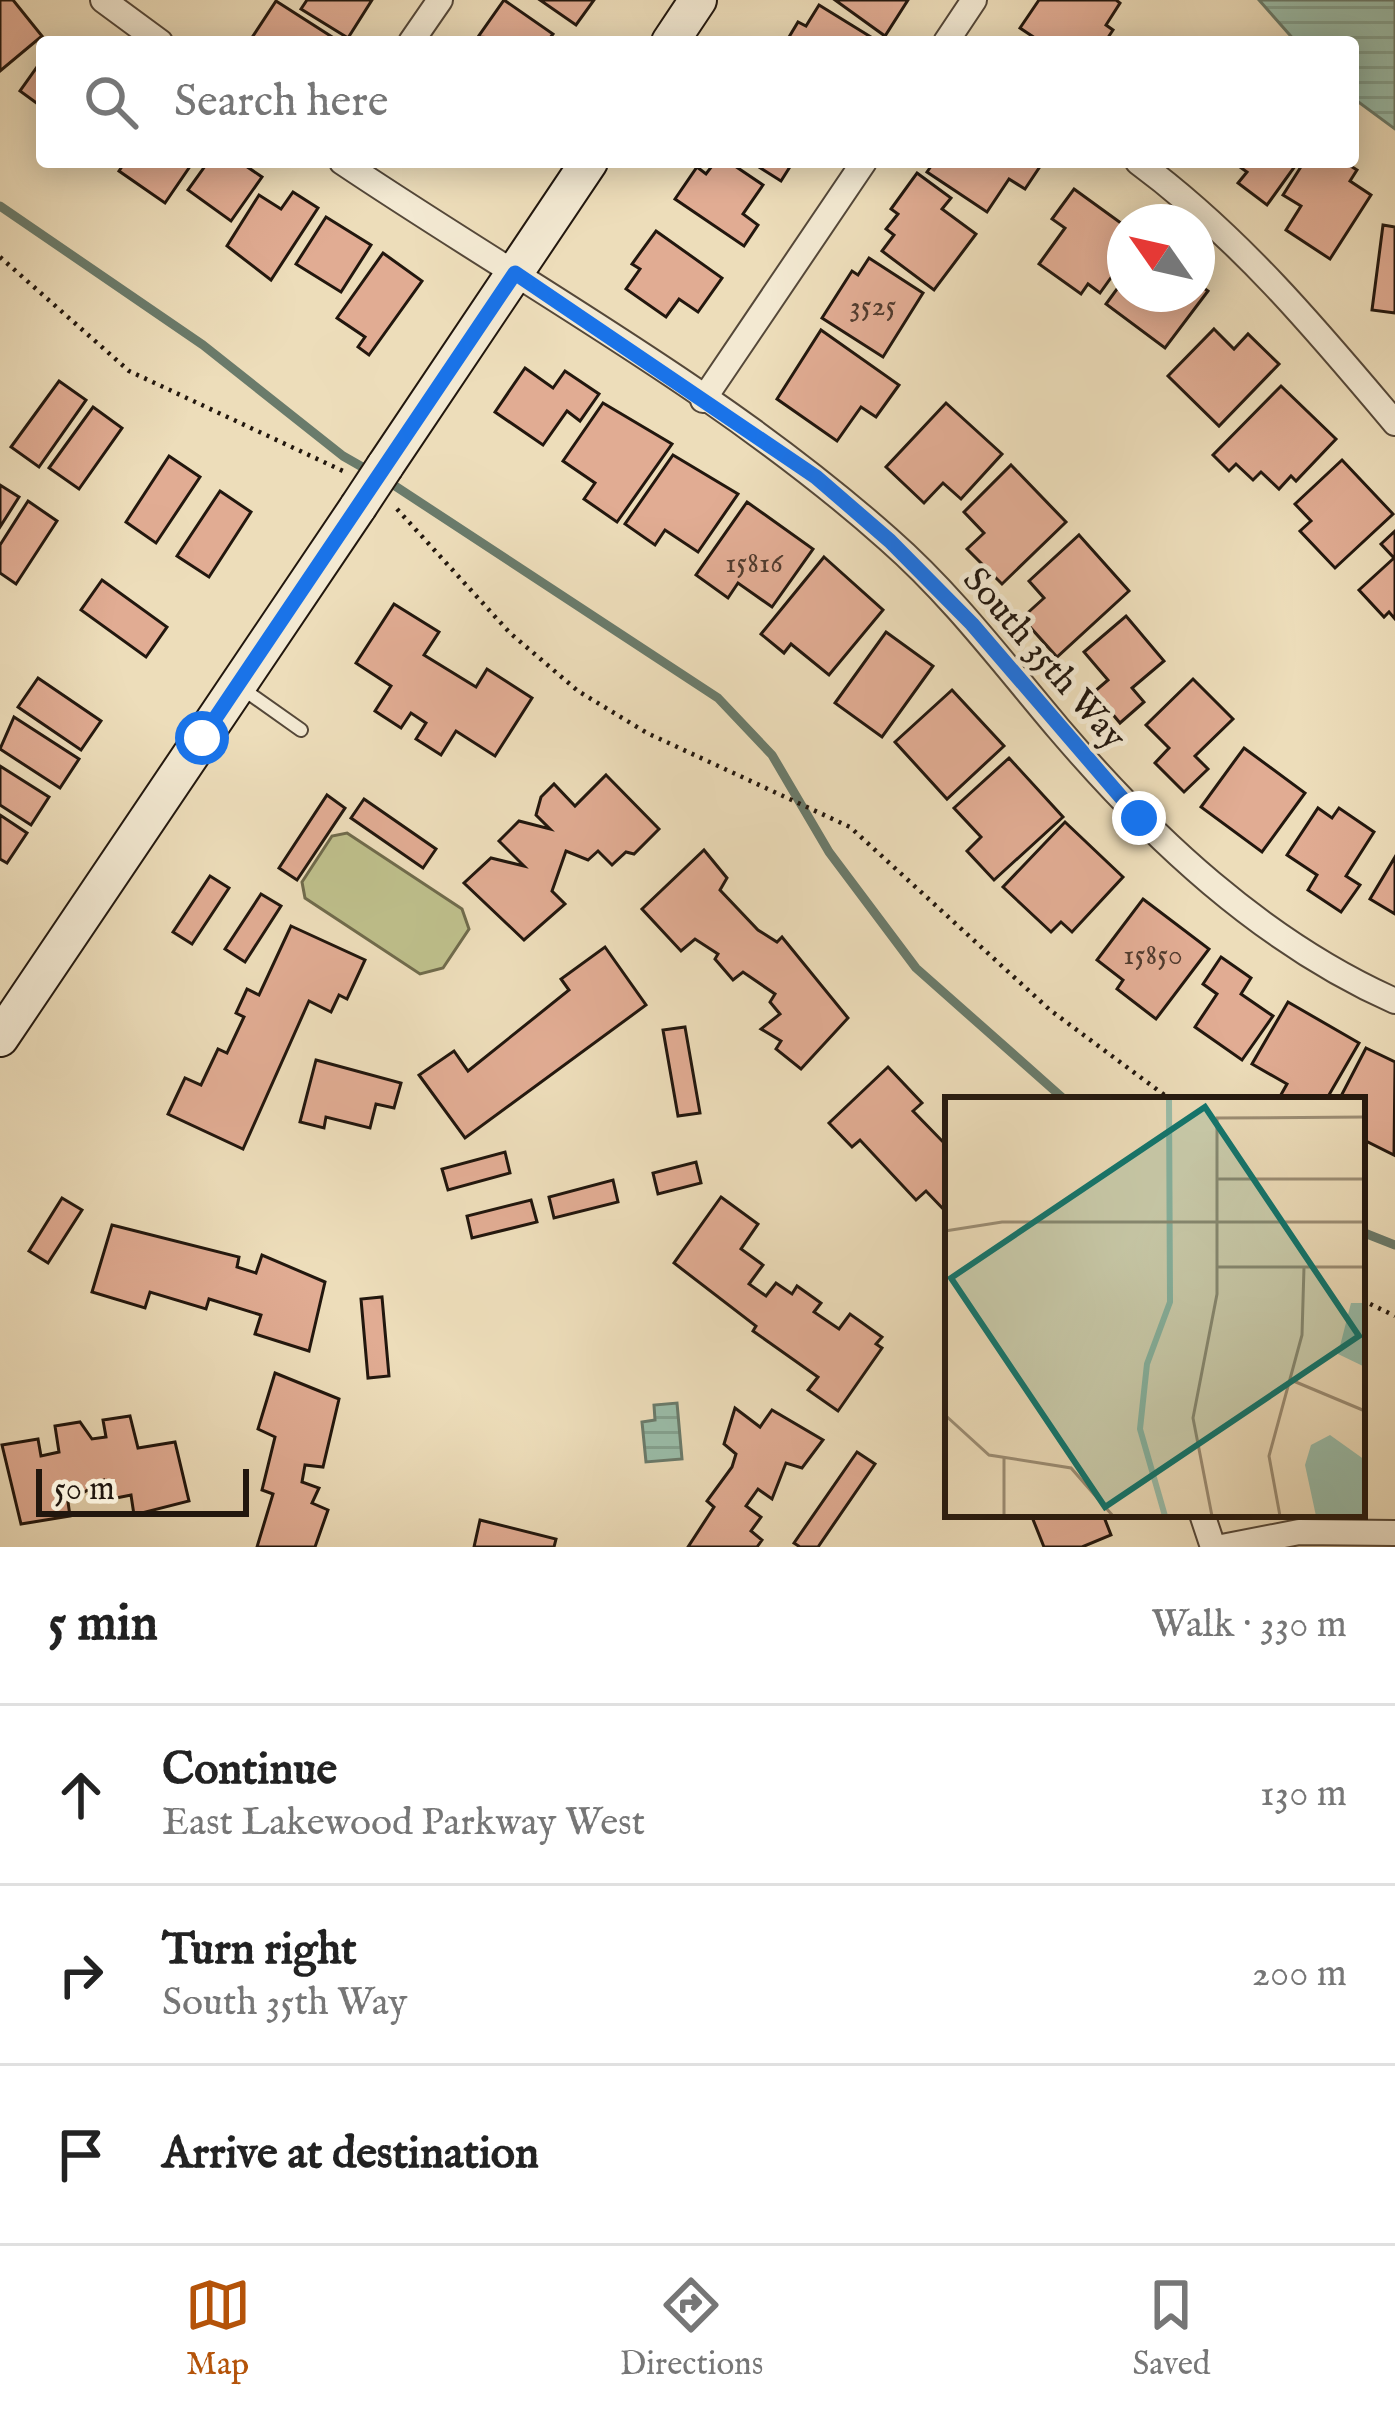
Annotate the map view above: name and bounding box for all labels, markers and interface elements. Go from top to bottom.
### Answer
search box [36,36,1359,168]
icon: search [78,69,144,135]
text: Search here [174,74,388,131]
north arrow [1107,204,1215,312]
house number: 3525 [850,288,897,326]
house number: 15816 [725,545,784,583]
street label: South 35th Way [952,558,1136,760]
route start [175,711,229,765]
route end [1112,791,1166,845]
house number: 15850 [1123,937,1183,975]
inset map [945,1097,1365,1517]
scale bar [36,1463,249,1516]
text: 50 m [54,1469,115,1511]
text: 5 min [48,1593,158,1658]
text: Walk · 330 m [1151,1601,1347,1650]
text: Continue [162,1742,337,1799]
icon: ahead [48,1762,114,1828]
text: 130 m [1260,1770,1347,1819]
text: East Lakewood Parkway West [162,1799,645,1848]
text: Turn right [162,1922,357,1979]
icon: right [48,1942,114,2008]
text: 200 m [1252,1950,1347,1999]
text: South 35th Way [162,1979,408,2028]
icon: arrive [48,2122,114,2188]
text: Arrive at destination [162,2126,539,2183]
tab: Map [185,2272,251,2386]
tab: Directions [620,2272,763,2386]
tab: Saved [1132,2272,1210,2386]

